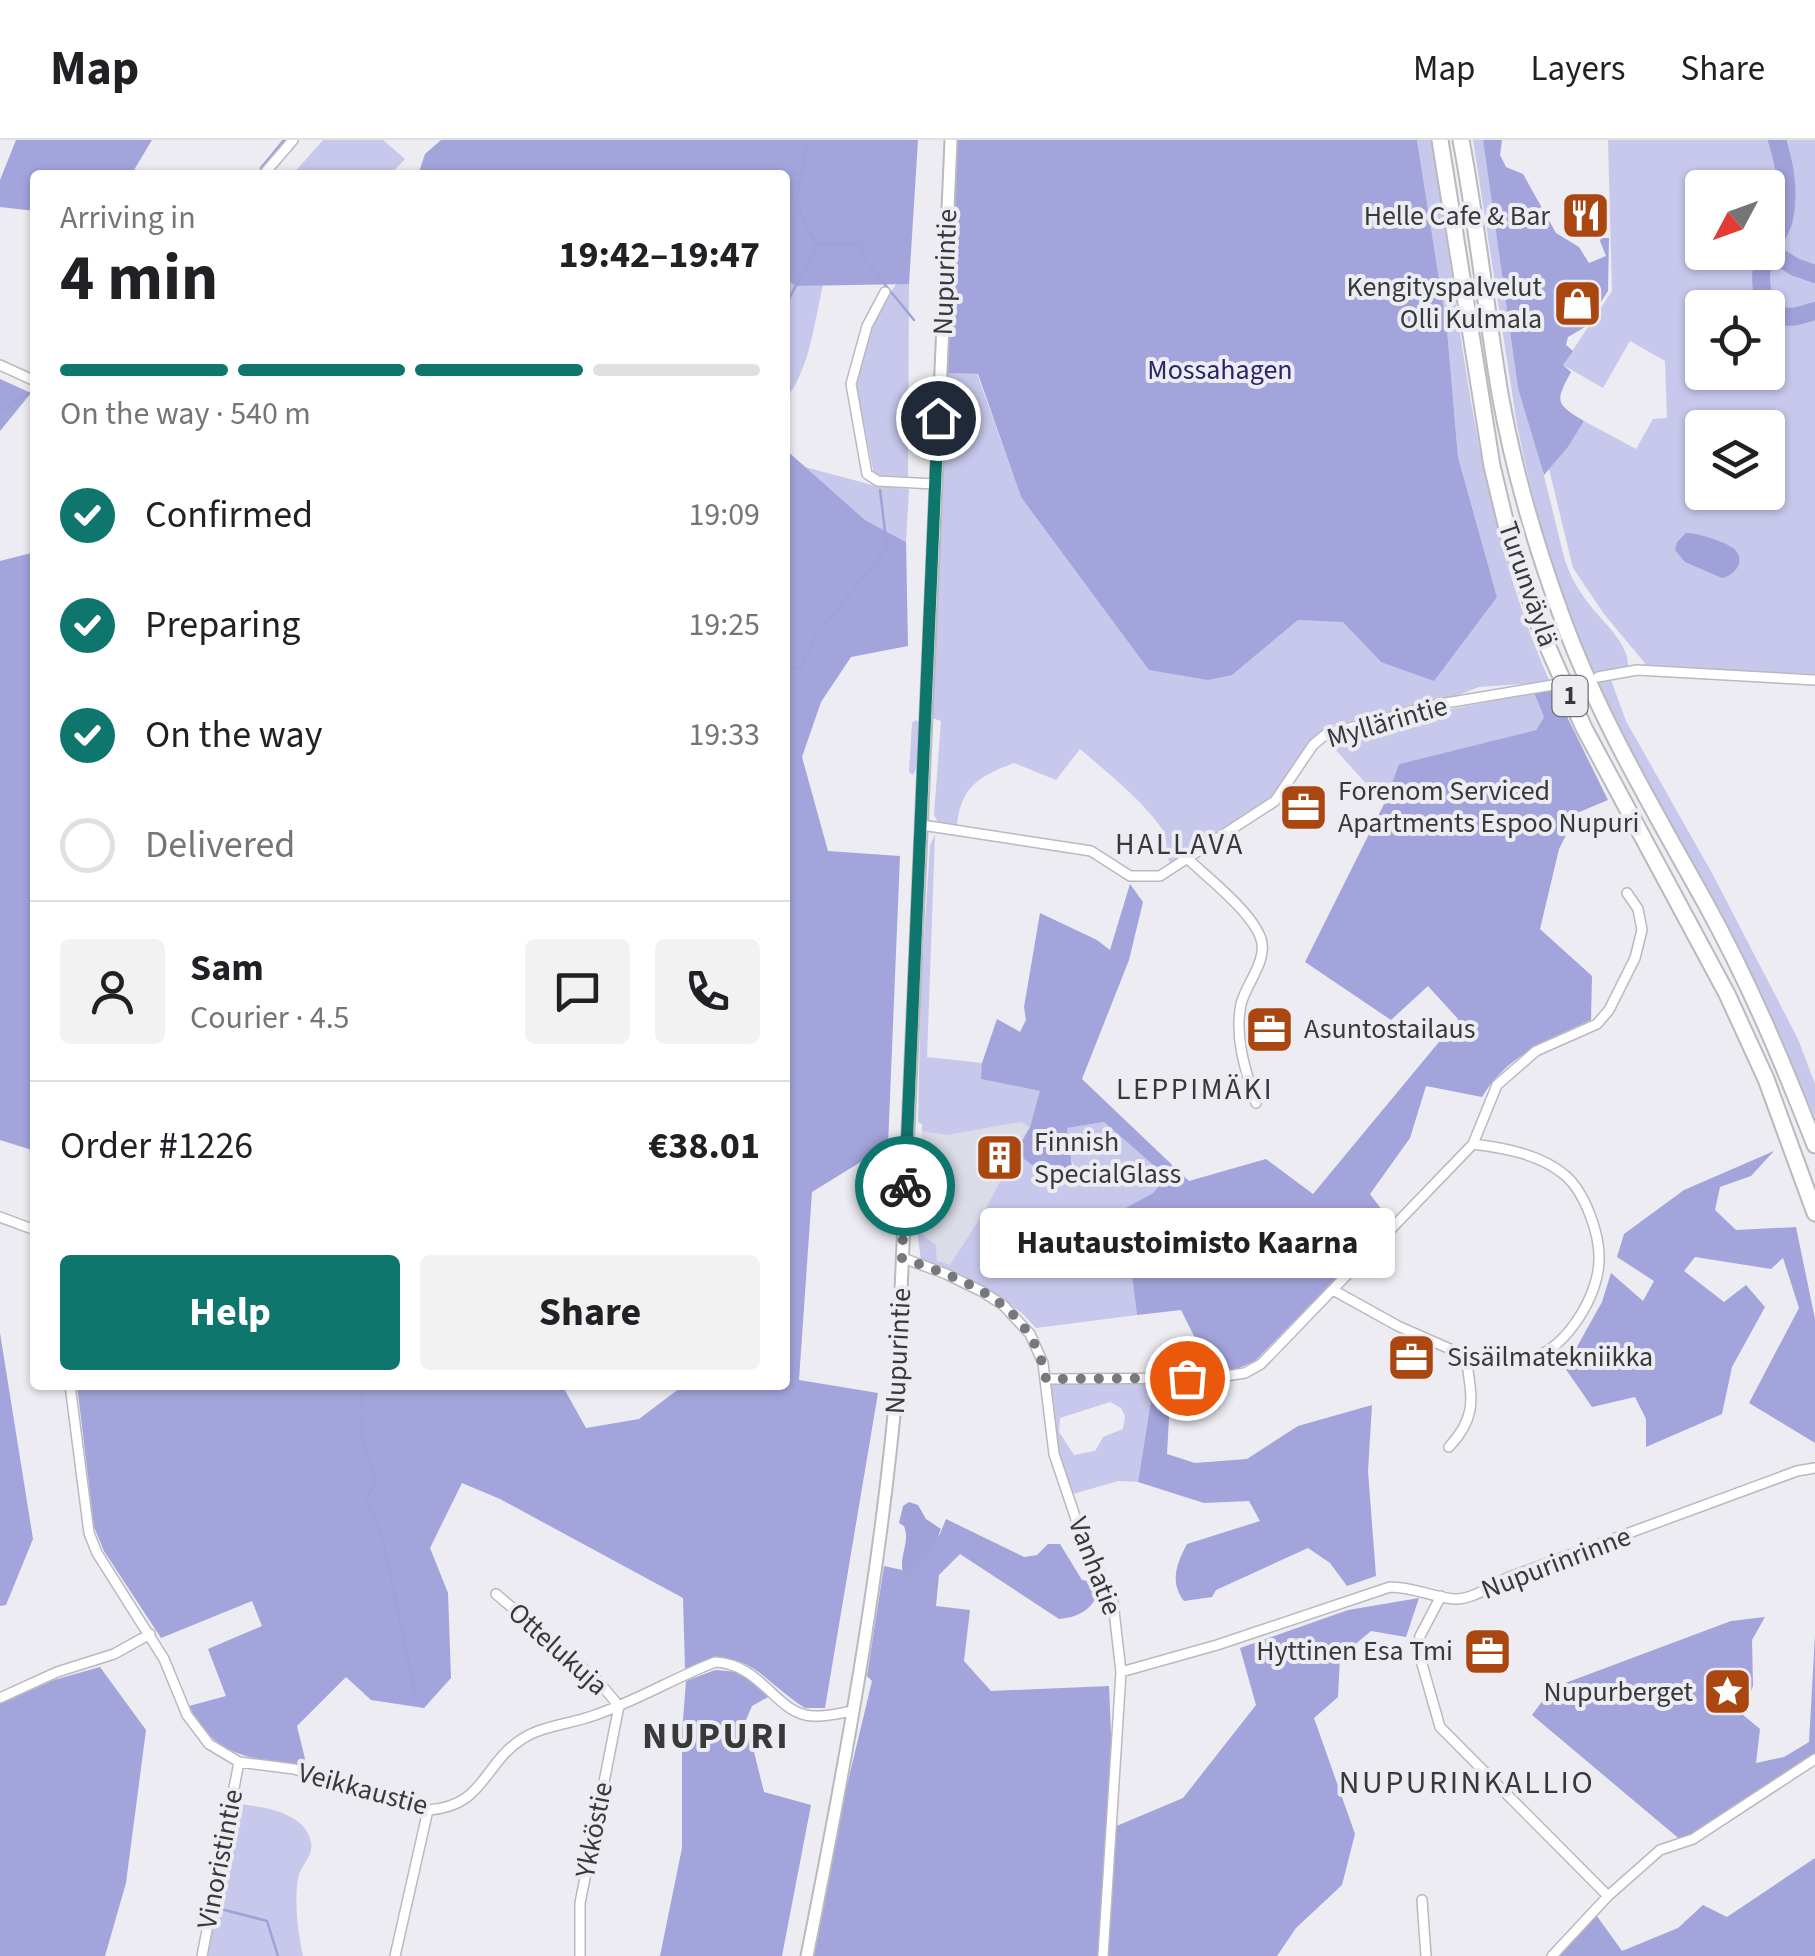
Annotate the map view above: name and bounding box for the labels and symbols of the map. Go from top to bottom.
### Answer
north arrow [1685,170,1785,270]
restaurant icon: Helle Cafe & Bar [1559,190,1611,242]
place label: Helle Cafe & Bar [1364,196,1550,236]
street label: Nupurintie [923,208,967,336]
place label: Kengityspalvelut Olli Kulmala [1346,267,1543,339]
shop icon: Kengityspalvelut Olli Kulmala [1551,277,1603,329]
park label: Mossahagen [1147,350,1293,390]
pin [896,376,981,461]
street label: Turunväylä [1488,516,1568,652]
road number: 1 [1552,676,1588,716]
street label: Myllärintie [1322,686,1452,758]
place label: Forenom Serviced Apartments Espoo Nupuri [1338,771,1639,843]
office icon: Forenom Serviced Apartments Espoo Nupuri [1277,781,1329,833]
district label: HALLAVA [1115,823,1245,866]
office icon: Asuntostailaus [1243,1003,1295,1055]
place label: Asuntostailaus [1304,1009,1476,1049]
district label: LEPPIMÄKI [1116,1068,1274,1111]
place label: Finnish SpecialGlass [1034,1122,1181,1194]
building icon: Finnish SpecialGlass [973,1132,1025,1184]
courier [855,1136,955,1236]
callout: Hautaustoimisto Kaarna [980,1208,1394,1278]
street label: Nupurintie [875,1287,921,1415]
office icon: Sisäilmatekniikka [1386,1331,1438,1383]
pin [1145,1336,1230,1421]
place label: Sisäilmatekniikka [1447,1337,1653,1377]
street label: Vanhatie [1058,1511,1132,1621]
street label: Nupurinrinne [1475,1516,1637,1610]
street label: Ottelukuja [499,1593,617,1705]
office icon: Hyttinen Esa Tmi [1462,1625,1514,1677]
place label: Hyttinen Esa Tmi [1256,1631,1453,1671]
place icon: Nupurberget [1702,1666,1754,1718]
place label: Nupurberget [1544,1672,1694,1712]
district label: NUPURI [642,1709,790,1763]
street label: Veikkaustie [294,1752,432,1826]
district label: NUPURINKALLIO [1339,1760,1595,1806]
street label: Ykköstie [565,1779,623,1882]
street label: Vinoristintie [187,1786,253,1932]

